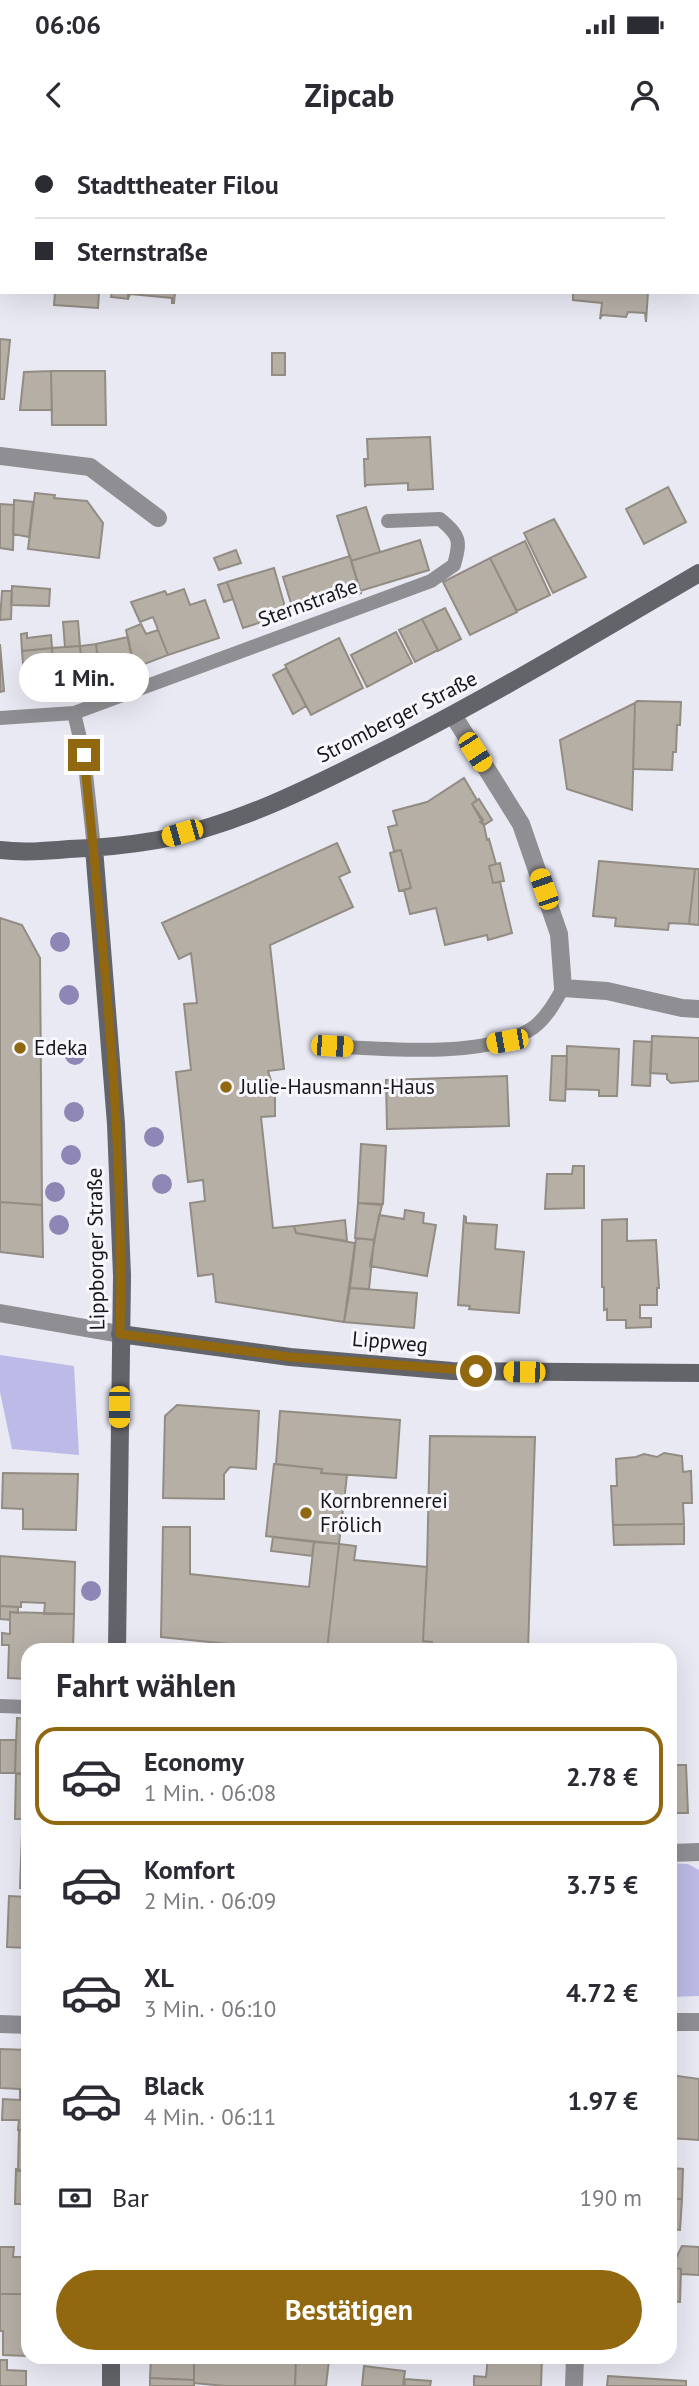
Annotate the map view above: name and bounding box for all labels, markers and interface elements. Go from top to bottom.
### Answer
text: 06:06 [35,8,101,41]
text: Zipcab [304,74,395,116]
icon: back [35,76,73,114]
icon: person [626,76,664,114]
text: Stadttheater Filou [77,168,279,201]
text: Sternstraße [77,235,208,268]
street label: Sternstraße [254,572,361,633]
callout: 1 Min. [19,654,149,702]
text: 1 Min. [53,663,115,692]
street label: Stromberger Straße [312,664,482,769]
car [455,729,496,775]
route end [68,739,100,771]
car [159,817,206,849]
car [528,866,561,912]
car [485,1027,530,1055]
place label: Edeka [34,1034,88,1061]
car [311,1034,354,1058]
marker: Edeka [12,1040,28,1056]
place label: Julie-Hausmann-Haus [239,1073,435,1100]
marker: Julie-Hausmann-Haus [218,1079,234,1095]
street label: Lippborger Straße [81,1168,110,1331]
street label: Lippweg [351,1325,429,1358]
route start [460,1355,492,1387]
car [503,1361,546,1383]
car [109,1386,130,1428]
place label: Kornbrennerei Frölich [320,1487,448,1538]
marker: Kornbrennerei Frölich [298,1505,314,1521]
text: Fahrt wählen [56,1664,236,1706]
icon: car [60,1745,123,1808]
text: Economy [144,1745,244,1778]
text: 2.78 € [566,1760,638,1793]
text: 1 Min. · 06:08 [144,1778,276,1807]
icon: car [60,1853,123,1916]
text: Komfort [144,1853,235,1886]
text: 3.75 € [566,1868,638,1901]
text: 2 Min. · 06:09 [144,1886,276,1915]
icon: car [60,1961,123,2024]
text: XL [144,1961,174,1994]
text: 4.72 € [566,1976,638,2009]
text: 3 Min. · 06:10 [144,1994,276,2023]
icon: car [60,2069,123,2132]
text: Black [144,2069,204,2102]
text: 1.97 € [567,2084,638,2117]
text: 4 Min. · 06:11 [144,2102,276,2131]
icon: cash [56,2179,94,2217]
text: Bar [112,2181,149,2214]
text: 190 m [580,2183,642,2212]
button: Bestätigen [56,2270,642,2350]

